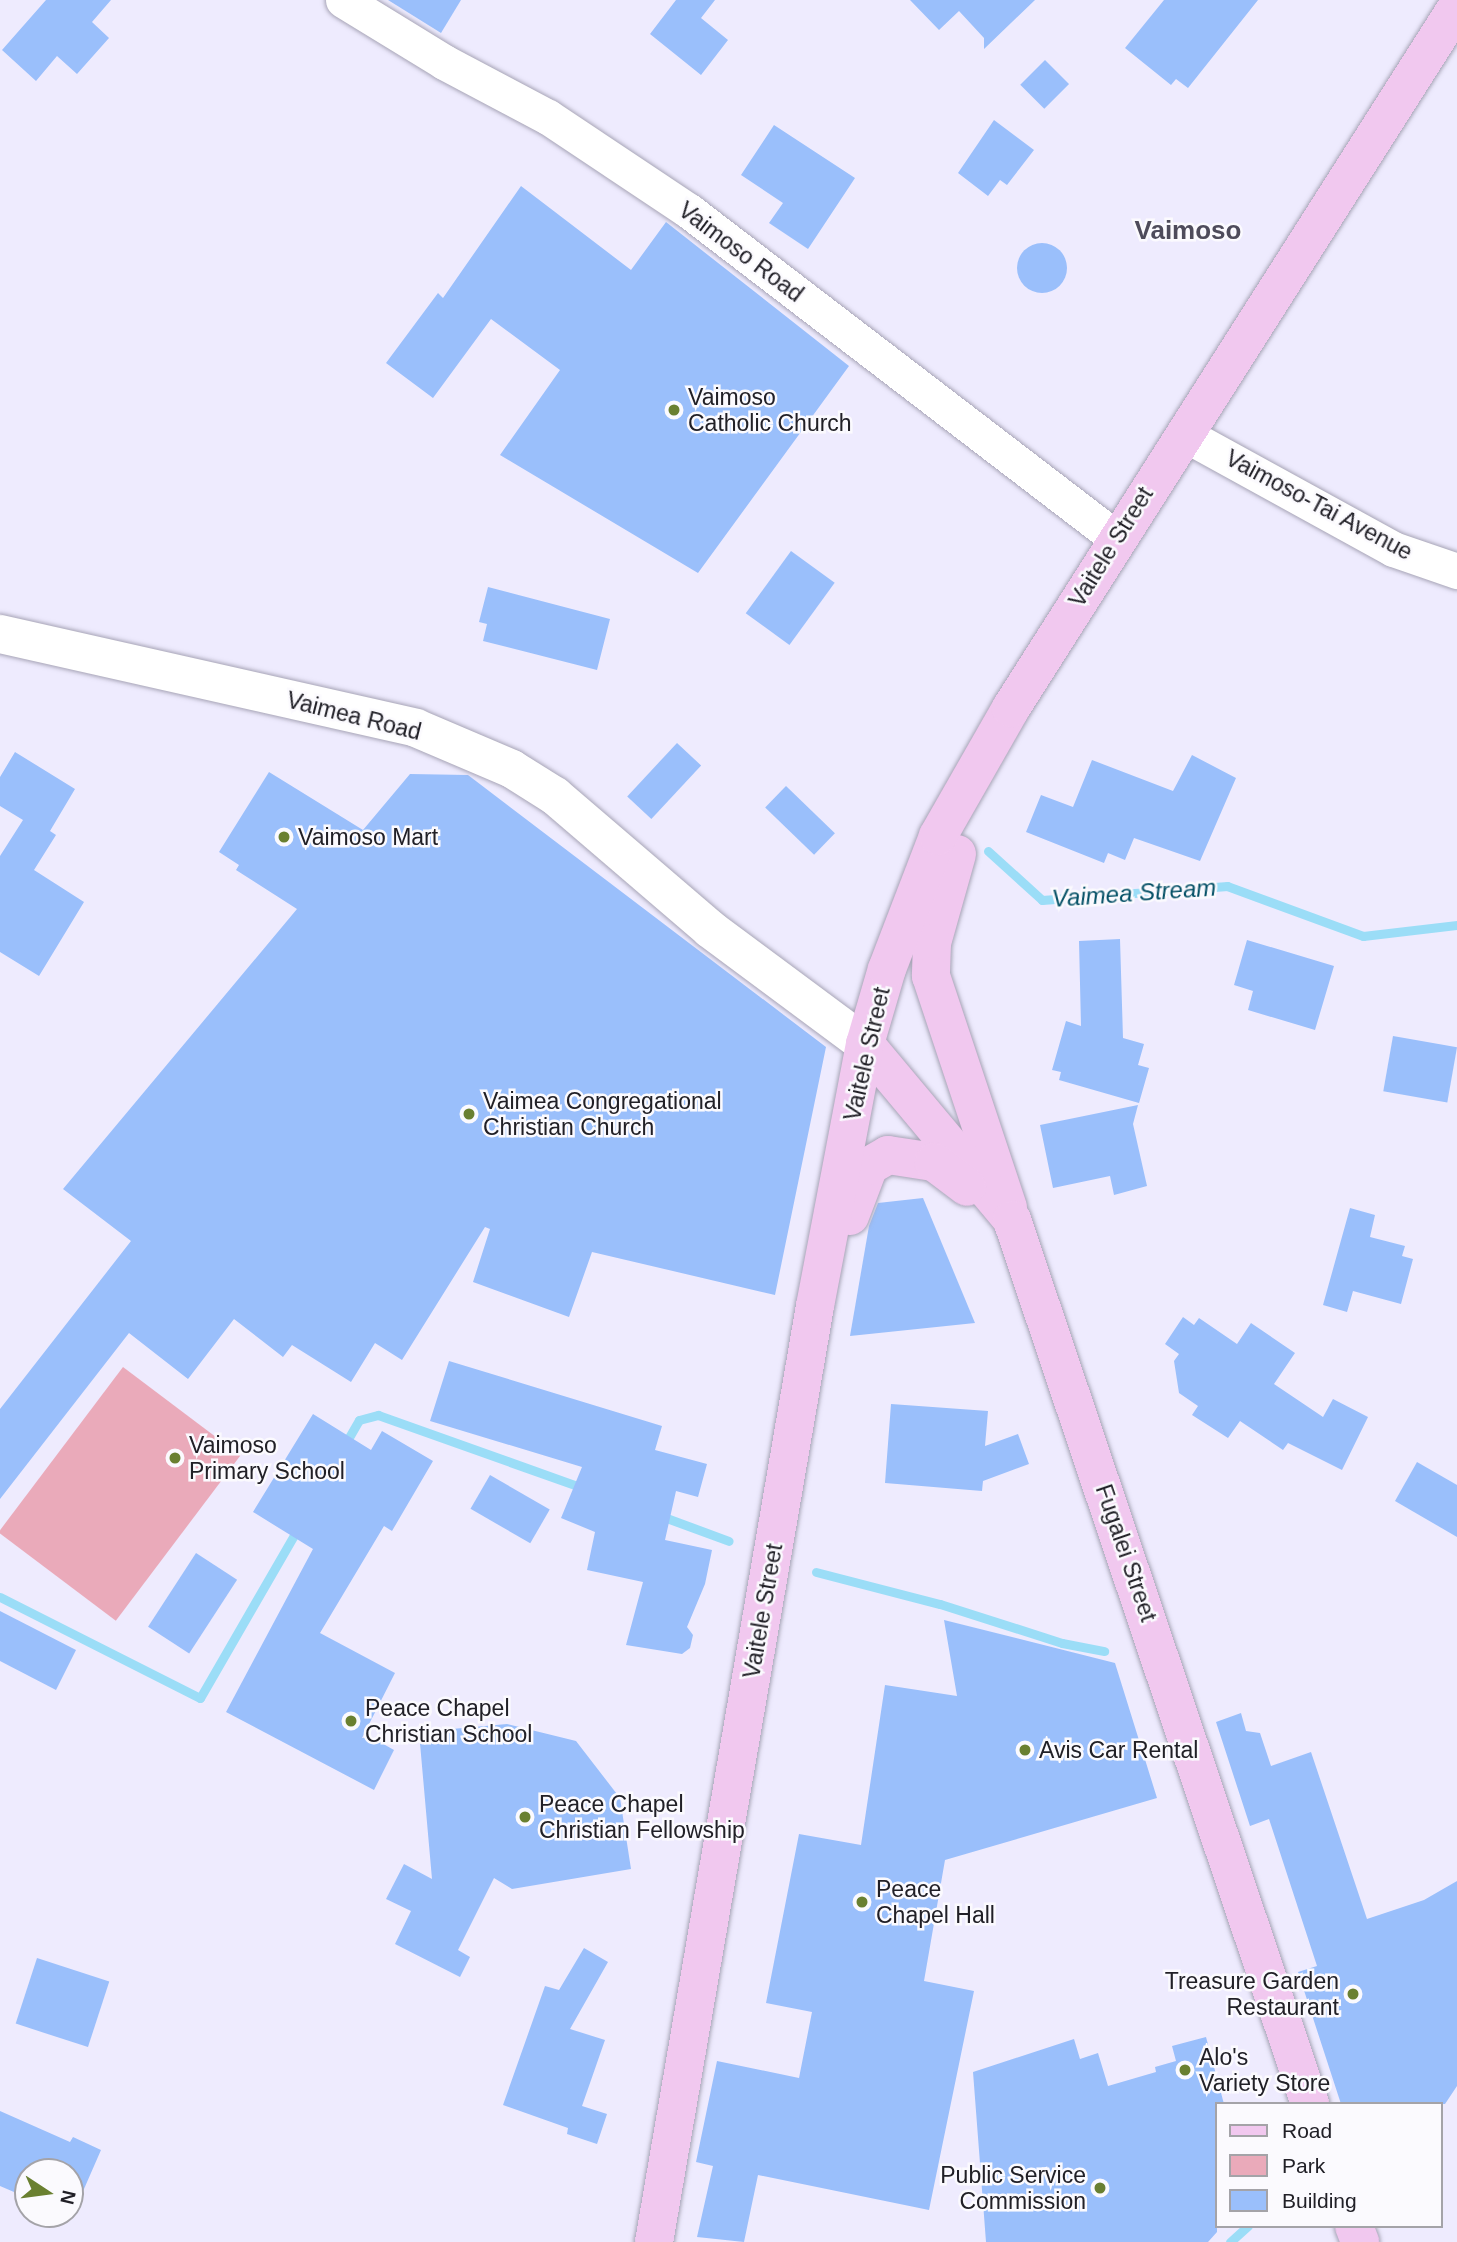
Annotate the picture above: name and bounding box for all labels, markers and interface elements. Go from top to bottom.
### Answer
street label: Vaimoso Road [673,196,809,308]
district label: Vaimoso [1135,215,1241,247]
place label: Vaimoso Catholic Church [688,383,852,437]
marker: Vaimoso Catholic Church [666,402,682,418]
street label: Vaimoso-Tai Avenue [1220,444,1418,566]
street label: Vaitele Street [1063,482,1159,612]
street label: Vaimea Road [284,686,424,746]
place label: Vaimoso Mart [298,823,438,851]
marker: Vaimoso Mart [276,829,292,845]
water label: Vaimea Stream [1051,873,1217,913]
street label: Vaitele Street [838,984,896,1124]
place label: Vaimea Congregational Christian Church [483,1087,722,1141]
marker: Vaimea Congregational Christian Church [461,1106,477,1122]
place label: Vaimoso Primary School [189,1431,345,1485]
marker: Vaimoso Primary School [167,1450,183,1466]
street label: Fugalei Street [1090,1481,1162,1625]
street label: Vaitele Street [738,1541,788,1681]
place label: Peace Chapel Christian School [365,1694,532,1748]
marker: Peace Chapel Christian School [343,1713,359,1729]
place label: Avis Car Rental [1039,1736,1198,1764]
marker: Avis Car Rental [1017,1742,1033,1758]
place label: Peace Chapel Christian Fellowship [539,1790,745,1844]
marker: Peace Chapel Christian Fellowship [517,1809,533,1825]
place label: Peace Chapel Hall [876,1875,995,1929]
marker: Peace Chapel Hall [854,1894,870,1910]
place label: Treasure Garden Restaurant [1165,1967,1339,2021]
marker: Treasure Garden Restaurant [1345,1986,1361,2002]
place label: Alo's Variety Store [1199,2043,1330,2097]
marker: Alo's Variety Store [1177,2062,1193,2078]
legend [1216,2102,1443,2228]
text: Road [1282,2119,1332,2142]
text: Park [1282,2154,1325,2177]
north arrow [14,2158,84,2228]
place label: Public Service Commission [940,2161,1086,2215]
marker: Public Service Commission [1092,2180,1108,2196]
text: N [56,2188,80,2206]
text: Building [1282,2189,1357,2212]

